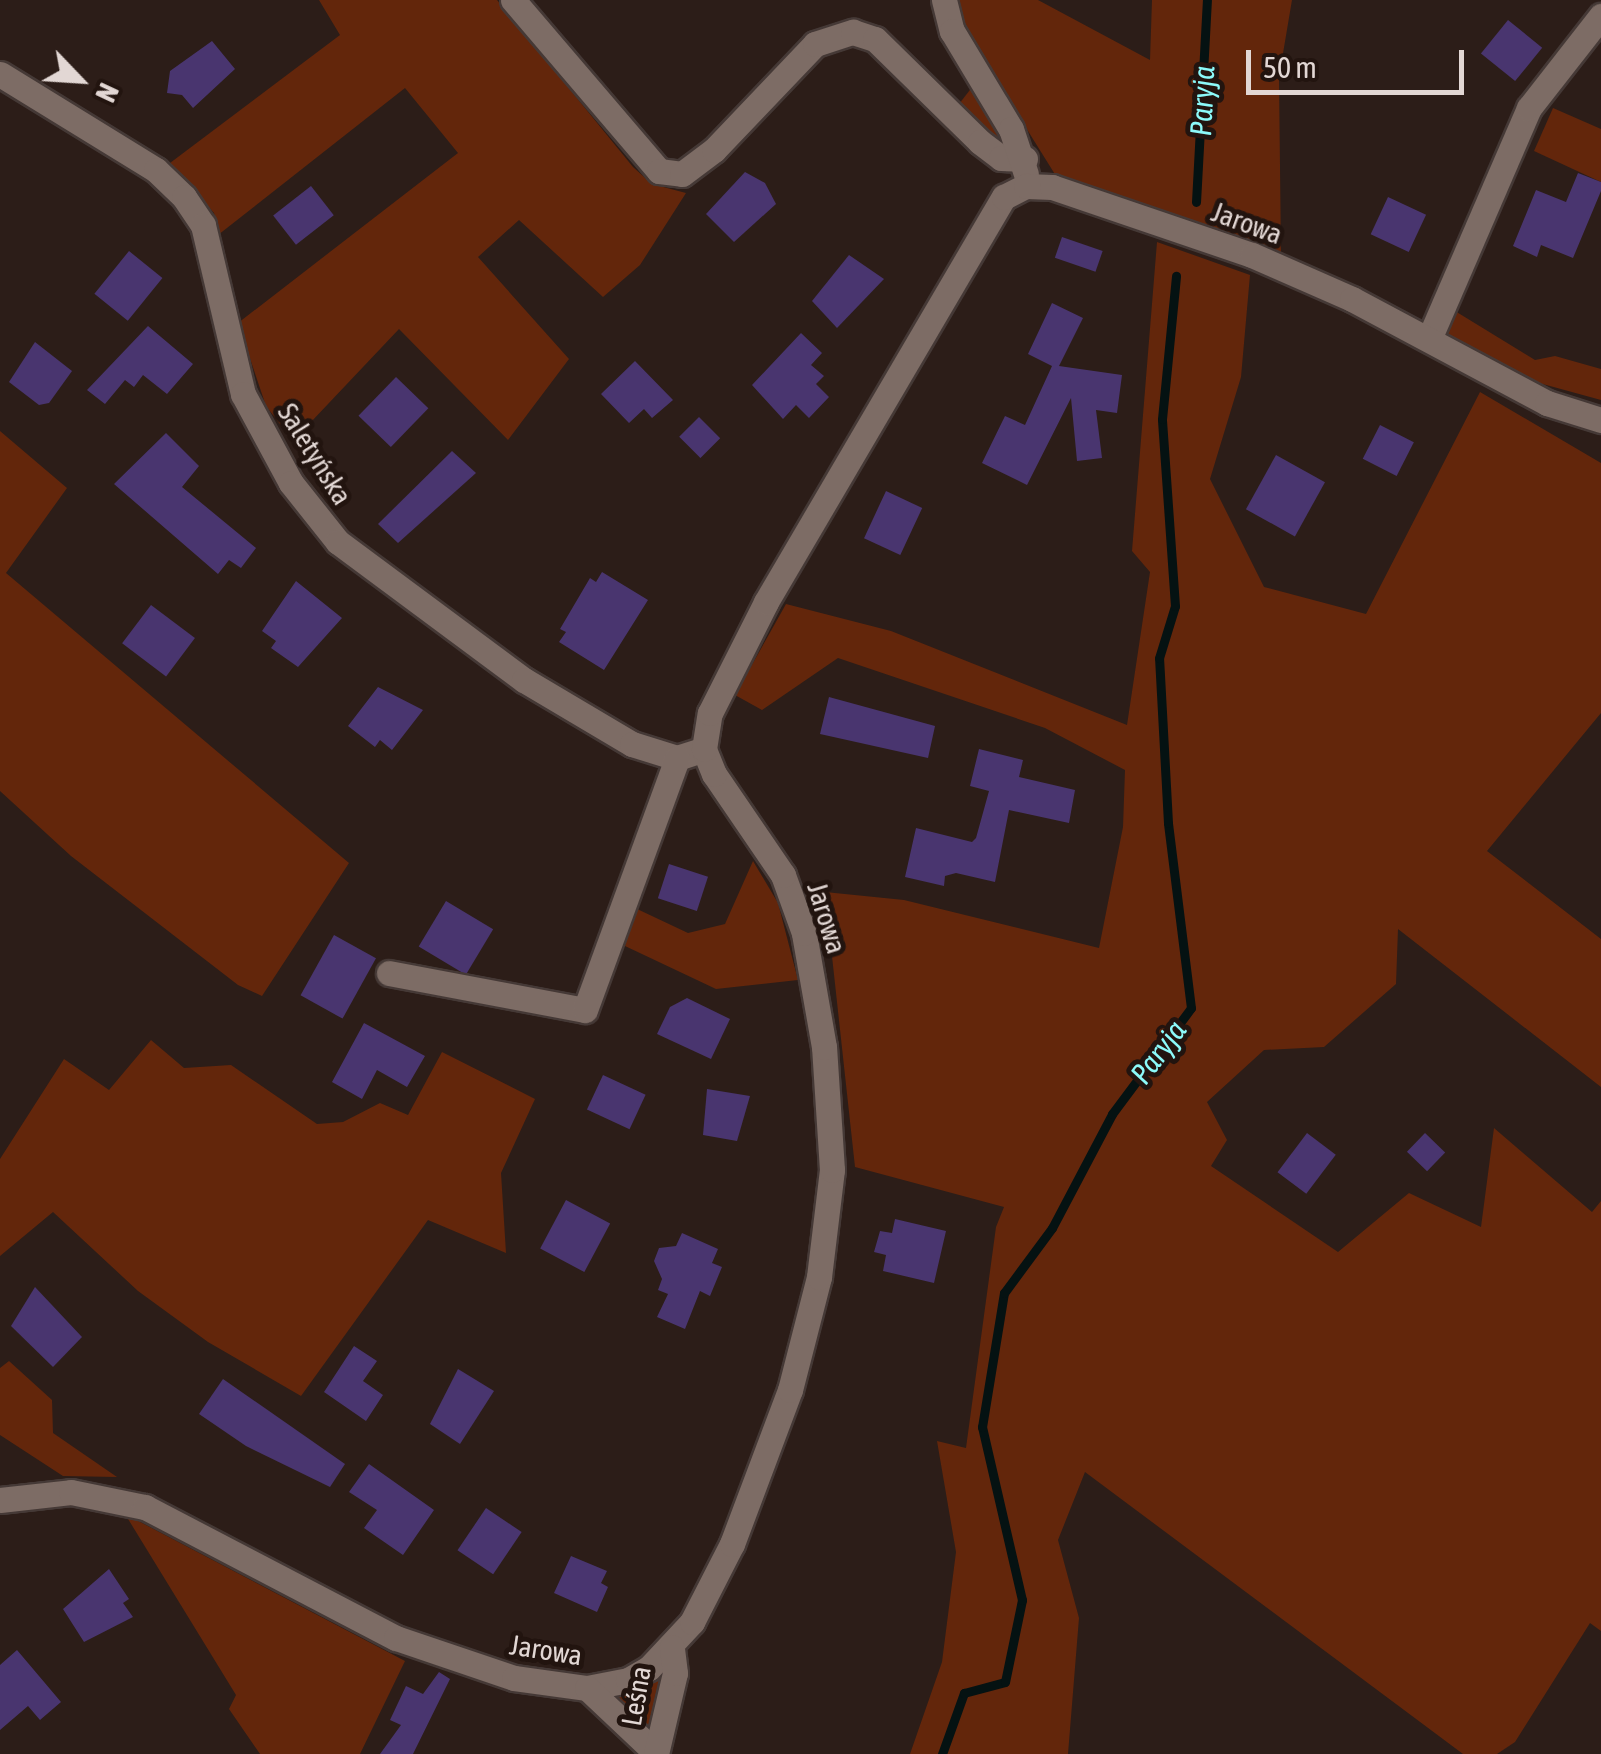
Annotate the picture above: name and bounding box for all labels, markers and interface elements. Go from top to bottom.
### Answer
north arrow [30,30,130,130]
scale bar [1251,30,1468,92]
text: 50 m [1263,50,1317,84]
water label: Paryja [1182,65,1222,137]
text: N [89,78,125,107]
street label: Jarowa [1207,195,1287,251]
street label: Saletyńska [271,397,359,511]
street label: Jarowa [800,878,854,958]
water label: Paryja [1122,1013,1194,1091]
street label: Jarowa [508,1628,584,1672]
street label: Leśna [614,1664,658,1728]

